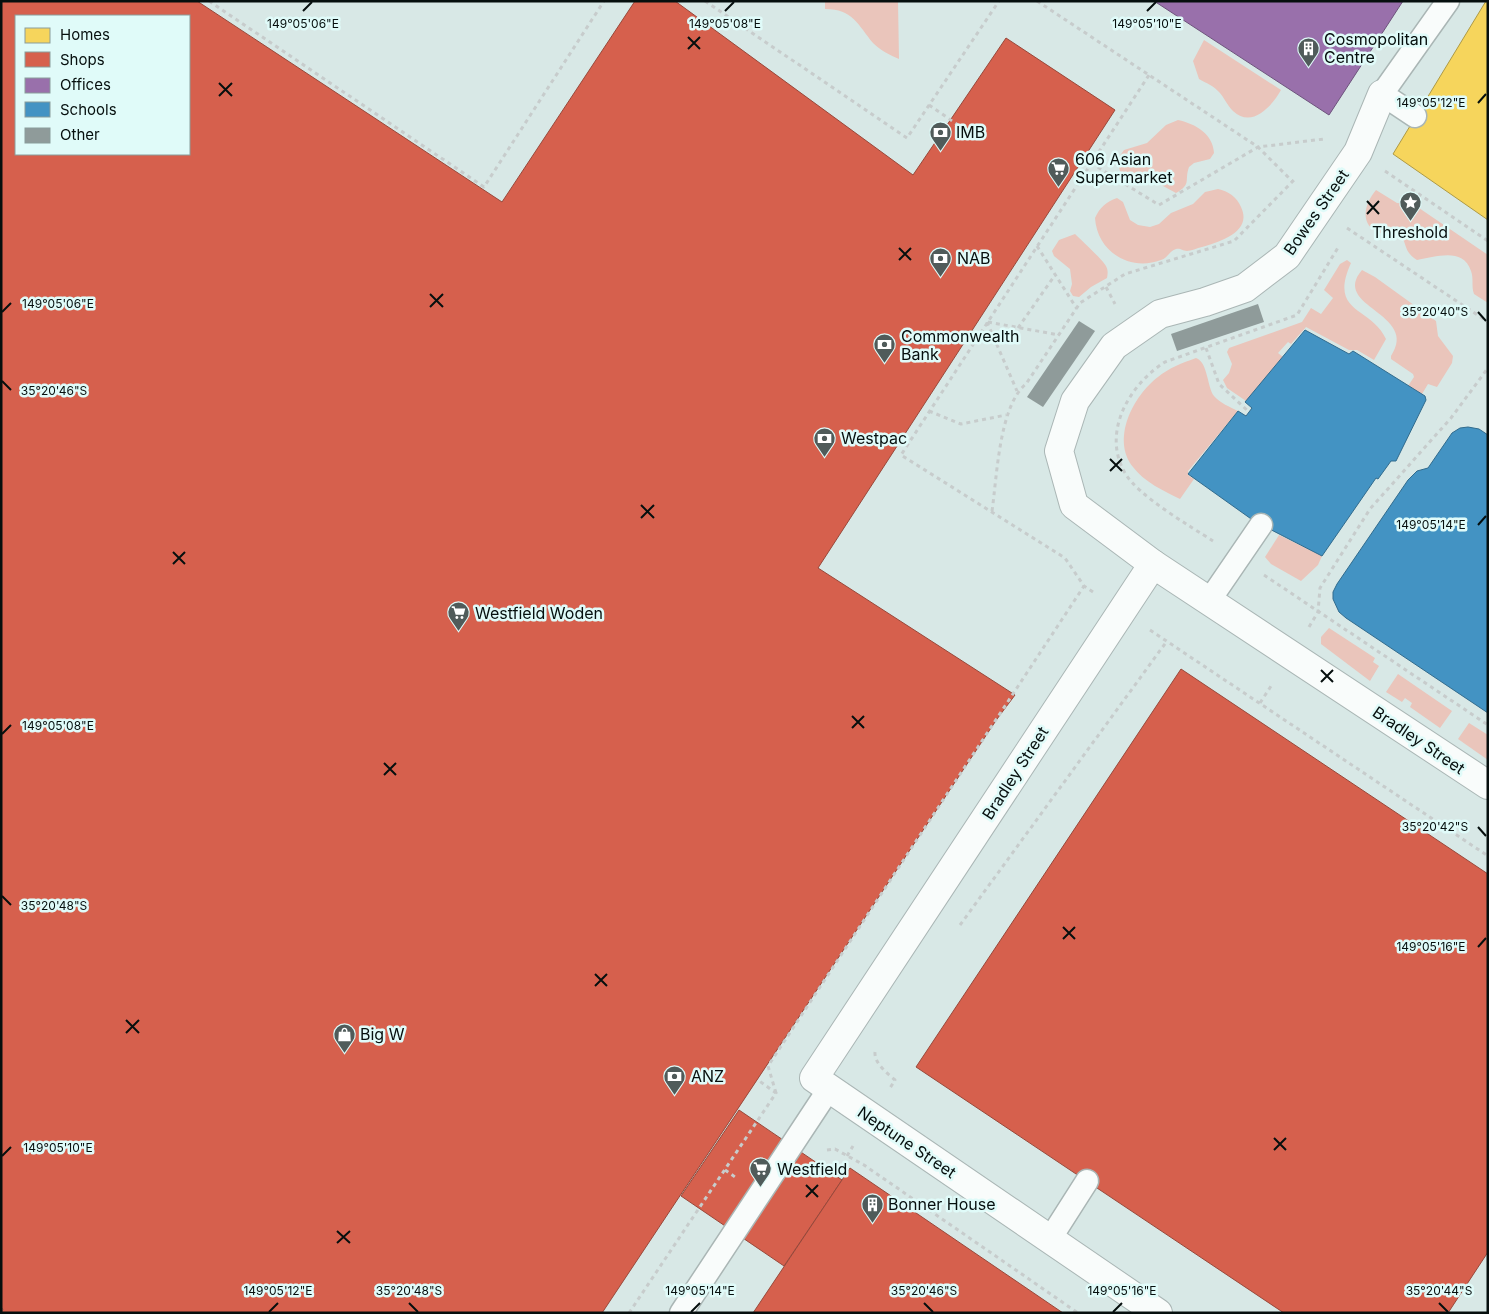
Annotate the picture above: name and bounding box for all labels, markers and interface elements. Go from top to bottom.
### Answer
legend [15,15,190,155]
text: 149°05'06"E [267,16,339,31]
text: 149°05'08"E [689,16,761,31]
text: 149°05'10"E [1112,16,1182,31]
text: Homes [60,25,110,44]
place label: Cosmopolitan Centre [1324,29,1428,67]
building icon: Cosmopolitan Centre [1296,36,1320,67]
text: Shops [60,50,105,69]
text: Offices [60,75,111,94]
text: 149°05'12"E [1396,95,1466,110]
text: Schools [60,100,117,119]
bank icon: IMB [928,120,952,151]
place label: IMB [956,122,985,142]
text: Other [60,125,100,144]
place label: 606 Asian Supermarket [1075,149,1172,187]
supermarket icon: 606 Asian Supermarket [1047,156,1071,187]
street label: Bowes Street [1279,165,1353,259]
place icon: Threshold [1398,191,1422,222]
place label: Threshold [1372,222,1448,242]
bank icon: NAB [929,246,953,277]
place label: NAB [957,248,991,268]
text: 149°05'06"E [22,296,94,311]
text: 35°20'40"S [1402,304,1469,319]
place label: Commonwealth Bank [901,326,1019,364]
bank icon: Commonwealth Bank [873,333,897,364]
text: 35°20'46"S [21,383,87,398]
bank icon: Westpac [813,426,837,457]
place label: Westpac [841,428,907,448]
text: 149°05'14"E [1396,517,1466,532]
supermarket icon: Westfield Woden [447,601,471,632]
place label: Westfield Woden [475,603,603,623]
street label: Bradley Street [1369,702,1469,778]
text: 149°05'08"E [22,718,94,733]
street label: Bradley Street [978,723,1052,823]
text: 35°20'42"S [1402,819,1468,834]
text: 35°20'48"S [21,898,87,913]
text: 149°05'16"E [1396,939,1466,954]
shop icon: Big W [332,1022,356,1053]
place label: Big W [360,1024,405,1044]
bank icon: ANZ [663,1064,687,1095]
place label: ANZ [691,1066,724,1086]
street label: Neptune Street [854,1102,960,1182]
text: 149°05'10"E [23,1140,93,1155]
supermarket icon: Westfield [749,1157,773,1188]
place label: Westfield [777,1159,847,1179]
building icon: Bonner House [860,1192,884,1223]
place label: Bonner House [888,1194,996,1214]
text: 149°05'12"E [243,1283,313,1298]
text: 35°20'48"S [376,1283,442,1298]
text: 149°05'14"E [665,1283,735,1298]
text: 35°20'46"S [891,1283,957,1298]
text: 149°05'16"E [1087,1283,1157,1298]
text: 35°20'44"S [1406,1283,1473,1298]

